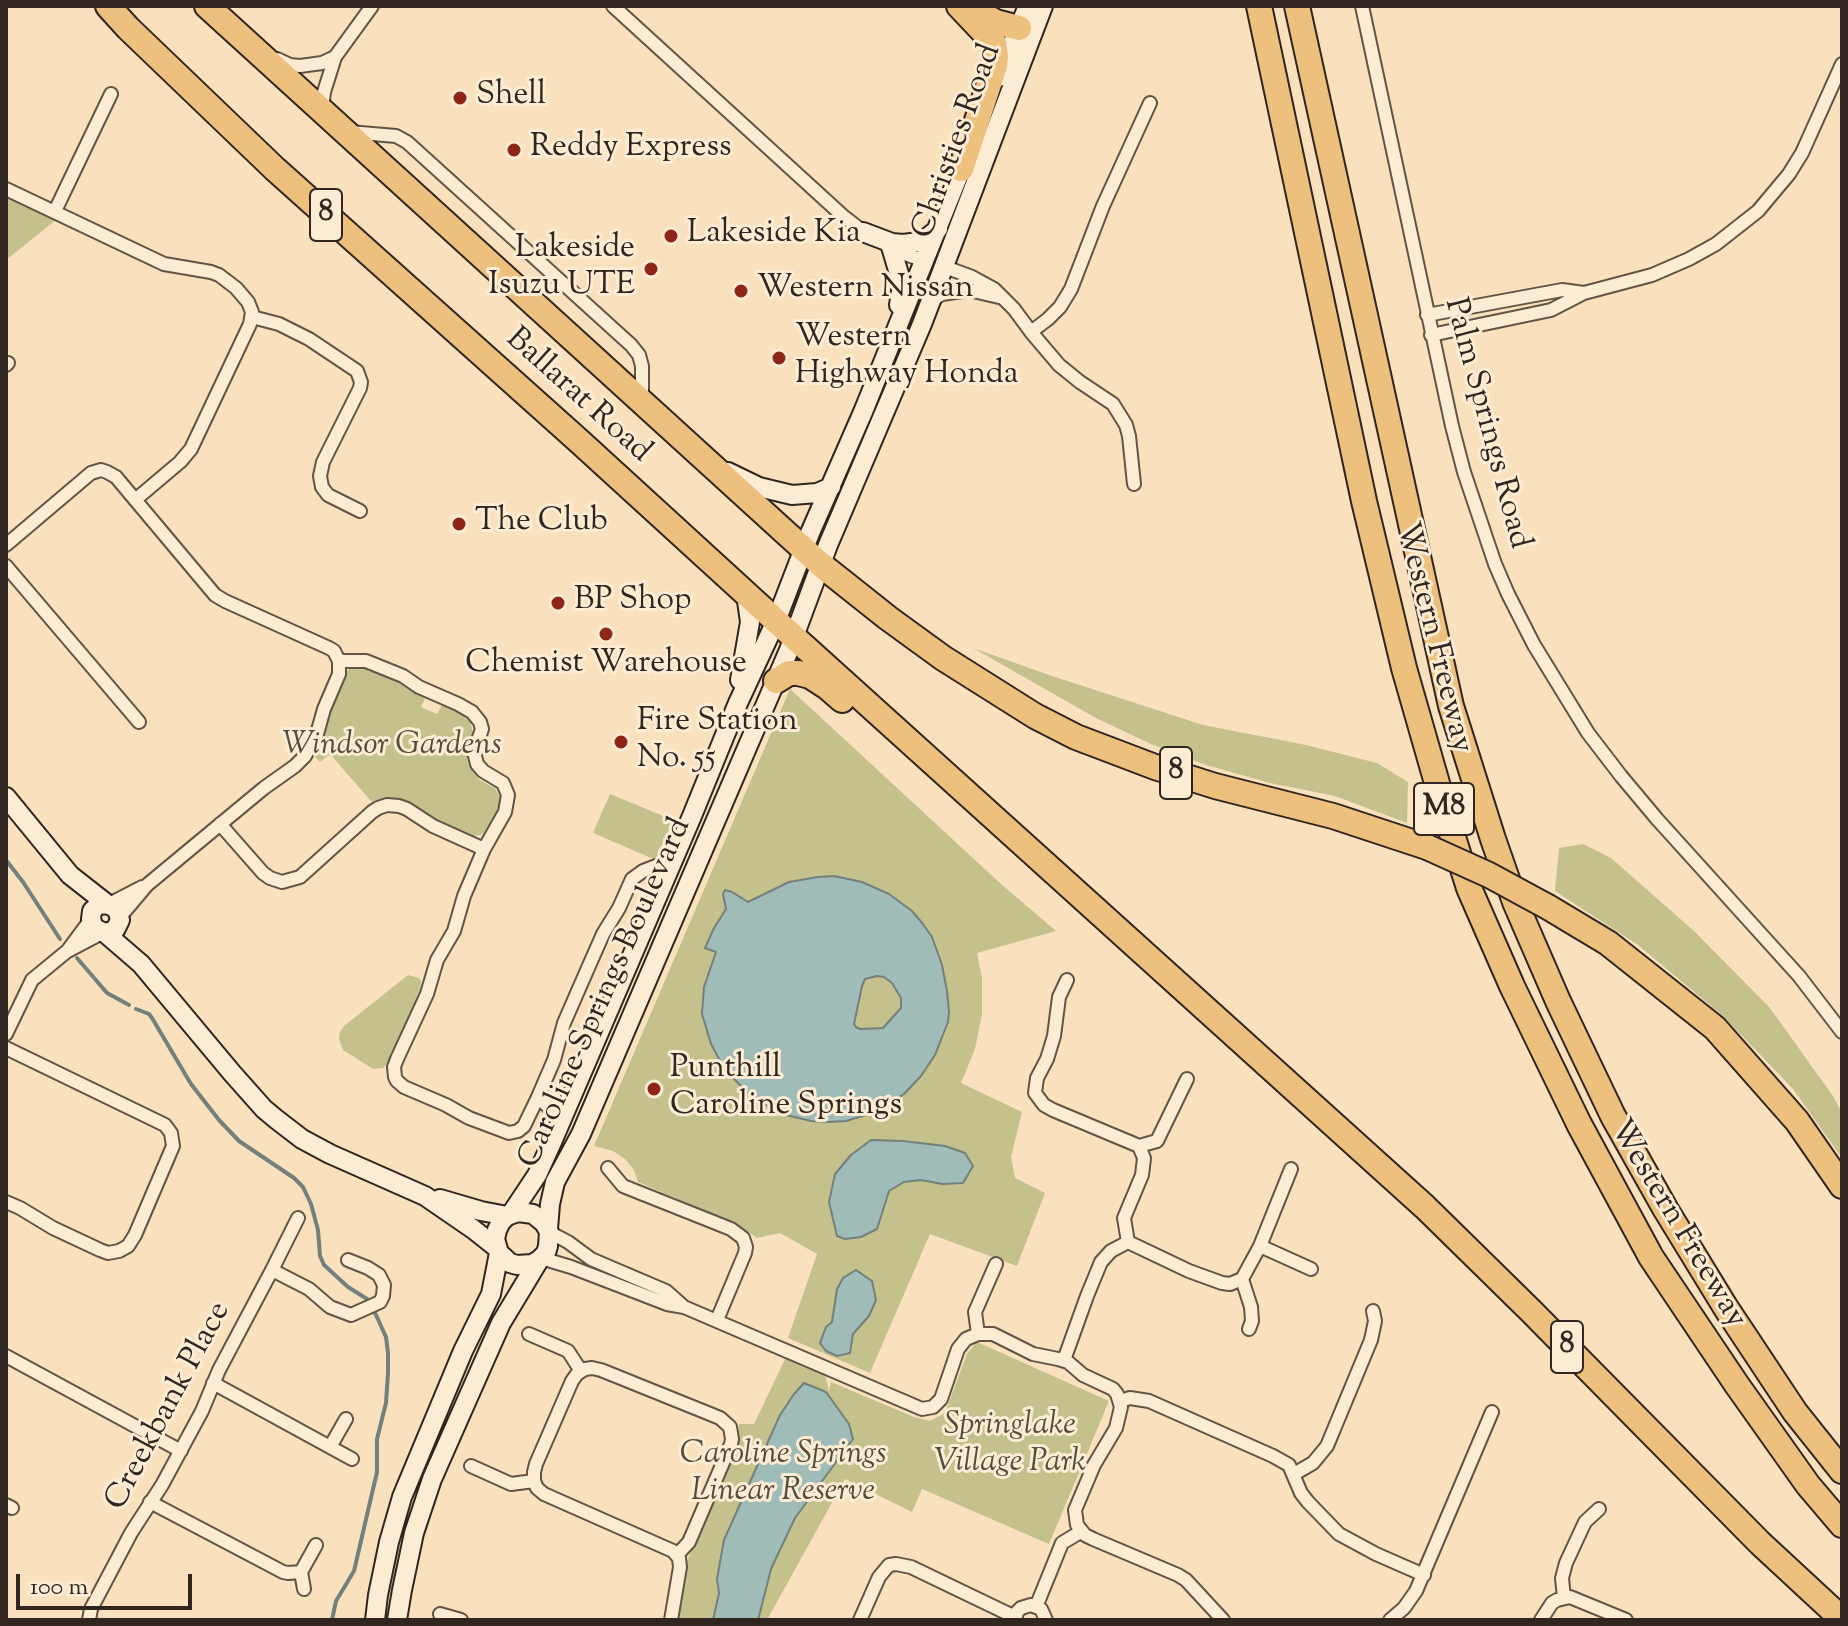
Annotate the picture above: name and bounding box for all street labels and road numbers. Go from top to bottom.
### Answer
street label: Christies Road [906,40,1012,244]
road number: 8 [310,189,342,241]
street label: Palm Springs Road [1433,294,1537,554]
street label: Ballarat Road [496,321,658,473]
street label: Western Freeway [1385,519,1479,757]
road number: 8 [1160,747,1192,799]
road number: M8 [1414,783,1474,835]
street label: Caroline Springs Boulevard [512,813,702,1175]
street label: Western Freeway [1599,1114,1753,1336]
street label: Creekbank Place [99,1296,241,1518]
road number: 8 [1551,1321,1583,1373]

